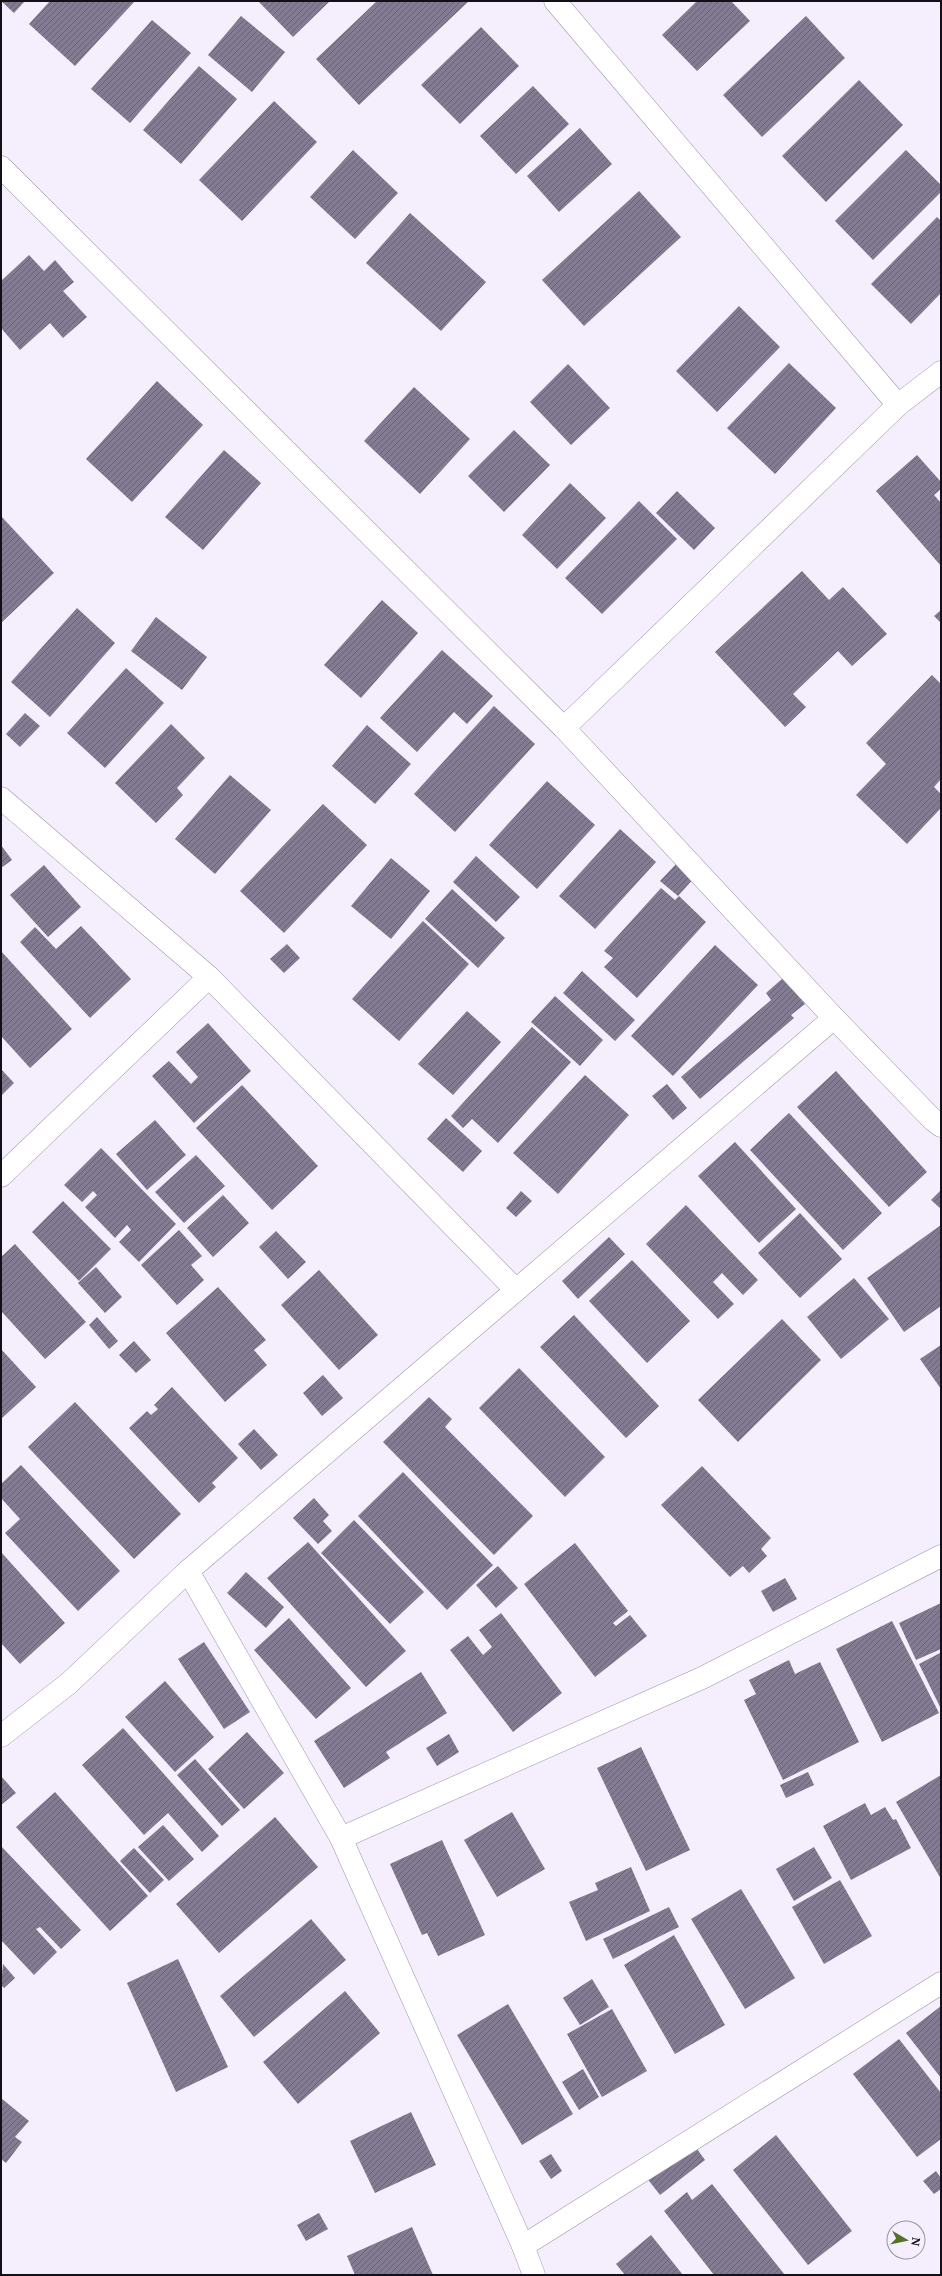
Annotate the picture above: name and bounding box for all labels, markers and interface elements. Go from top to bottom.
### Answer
north arrow [886,2220,926,2260]
text: N [908,2236,924,2247]

